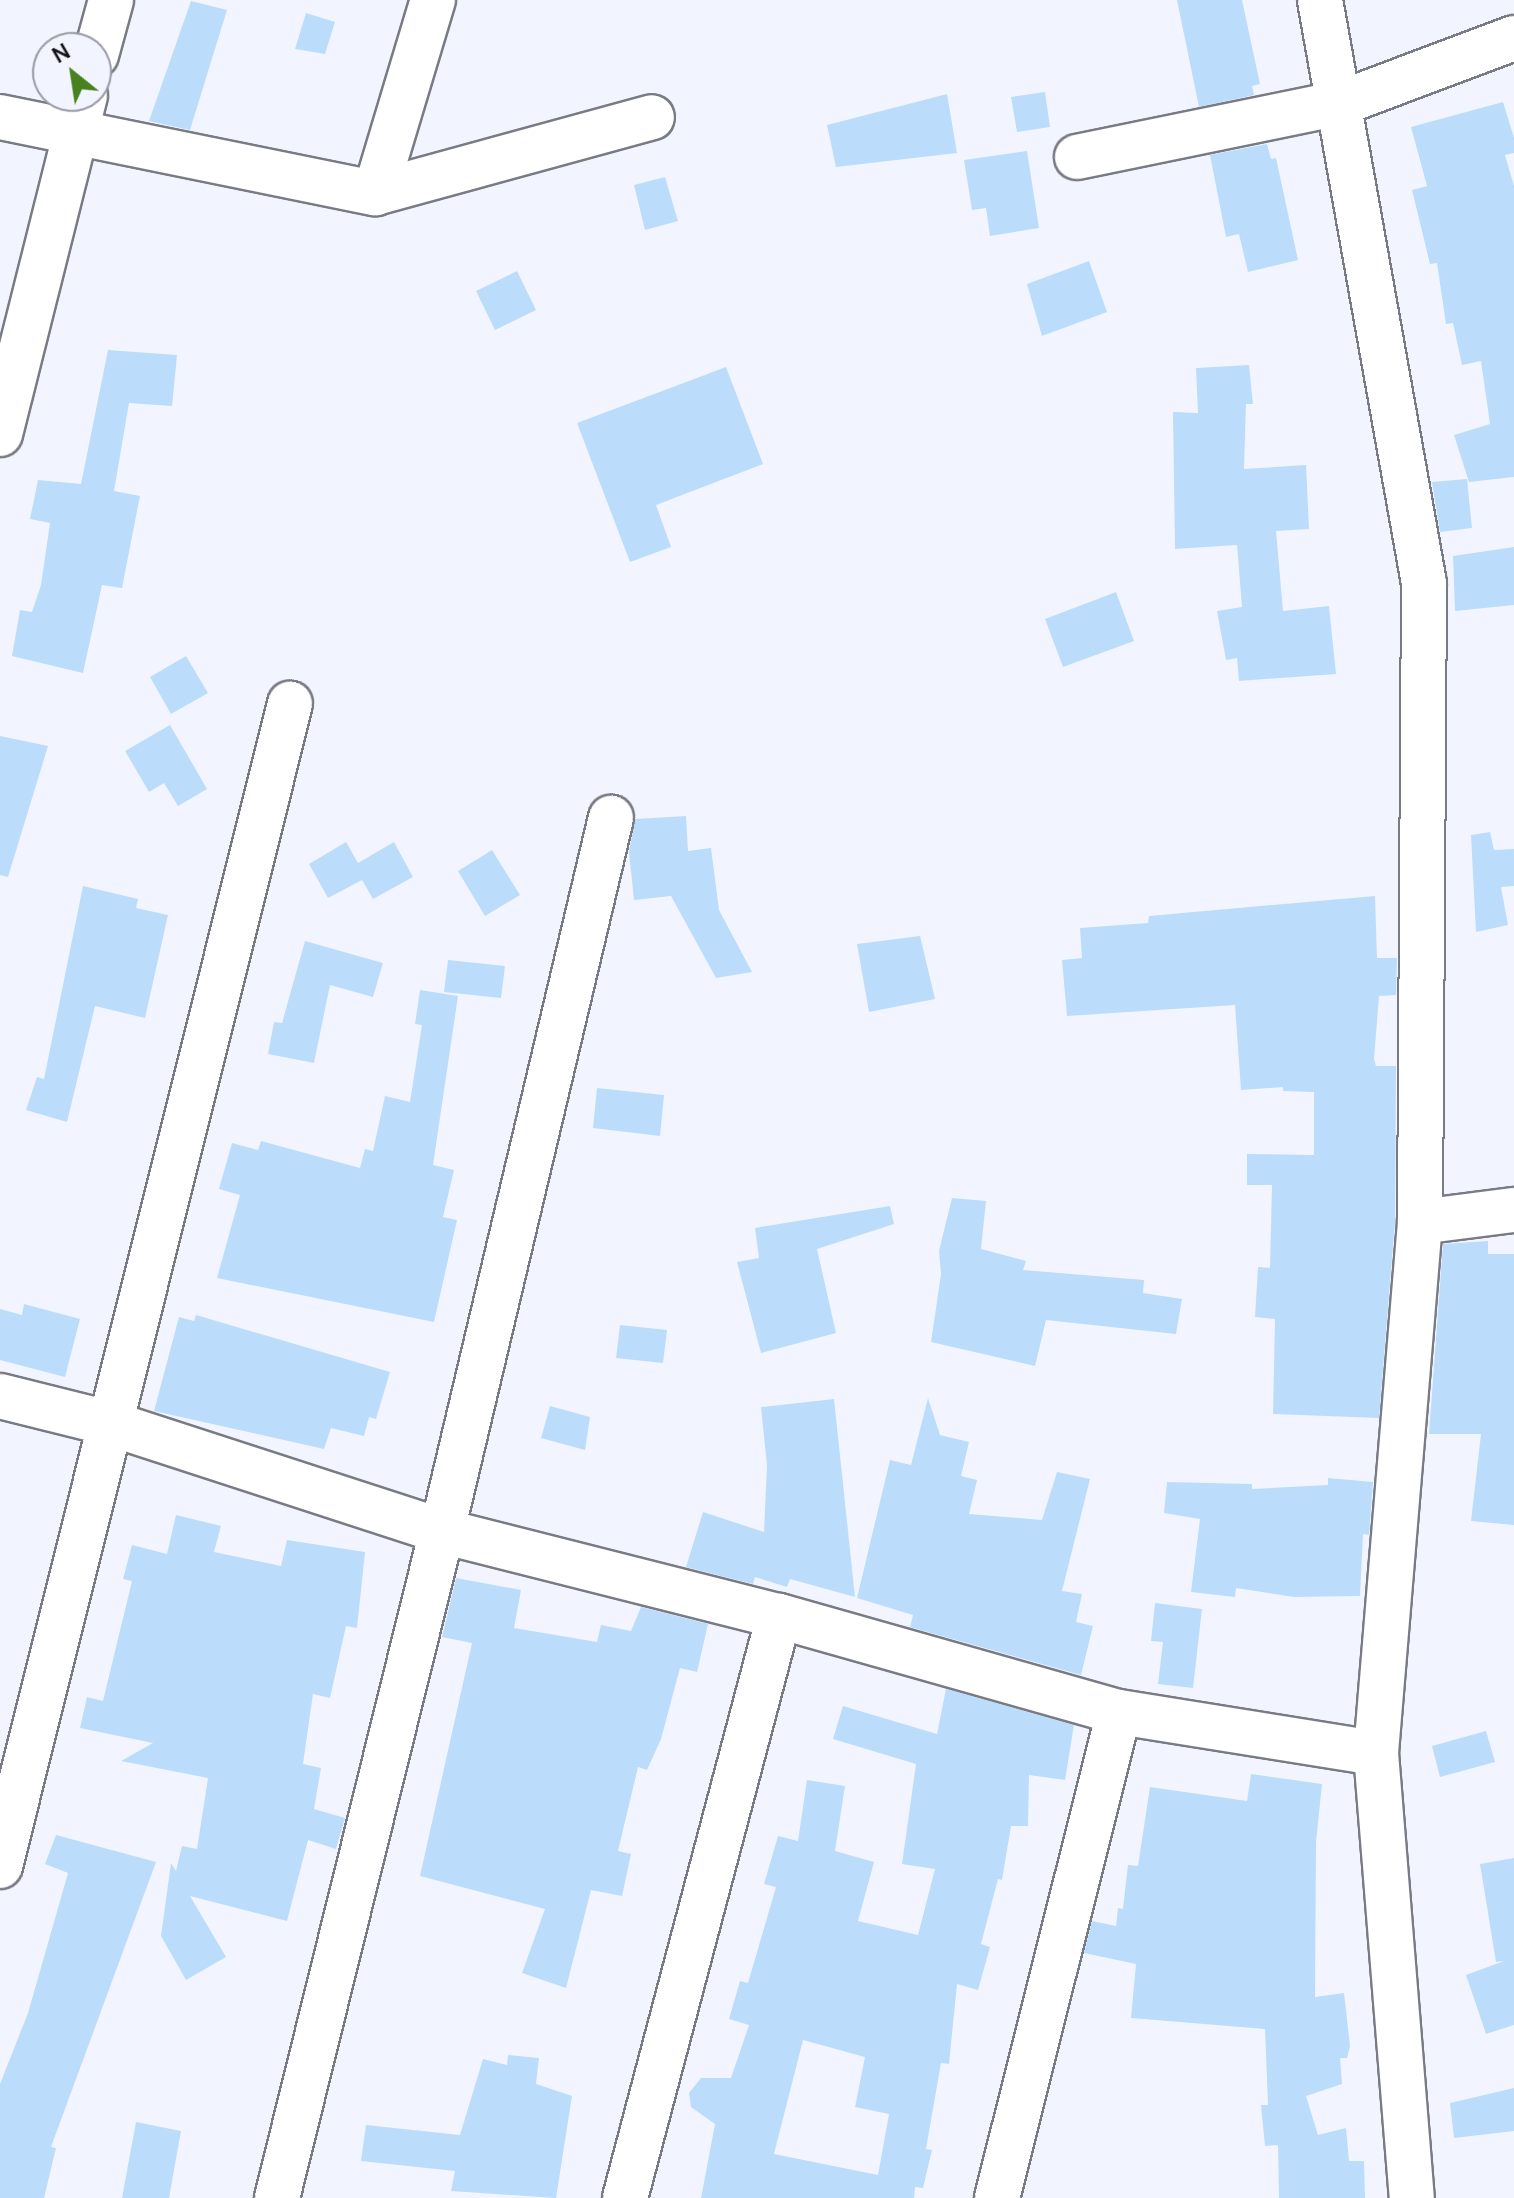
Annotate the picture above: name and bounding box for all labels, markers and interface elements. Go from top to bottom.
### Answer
north arrow [32,32,112,112]
text: N [47,36,75,70]

